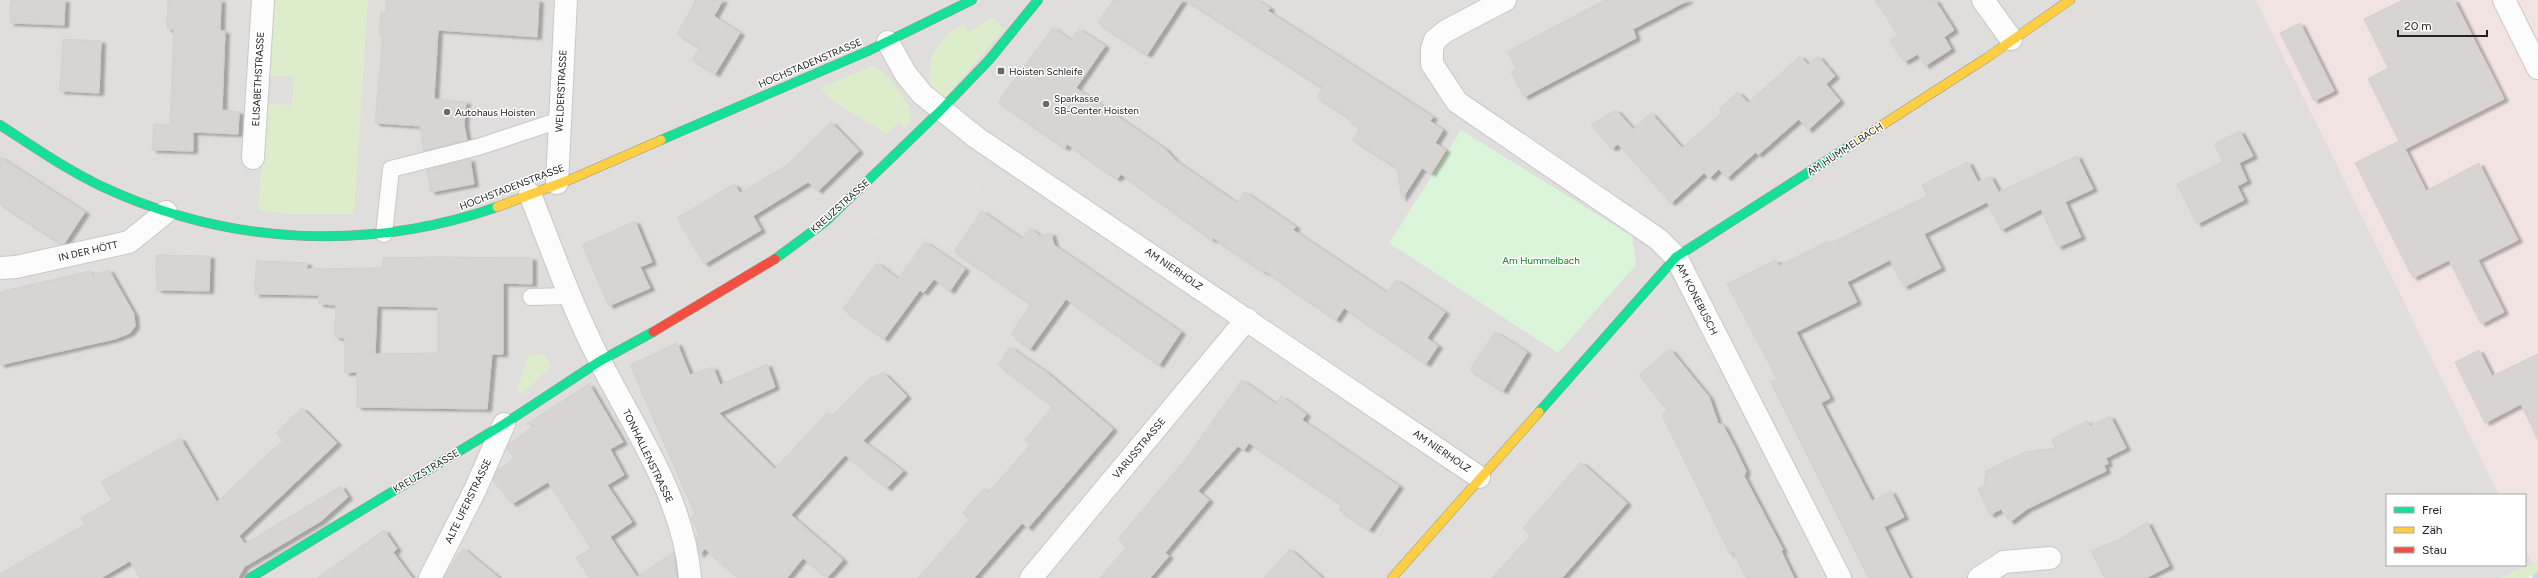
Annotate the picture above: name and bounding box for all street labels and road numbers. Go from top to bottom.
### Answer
street label: ELISABETHSTRASSE [249,31,267,127]
street label: HOCHSTADENSTRASSE [756,35,864,91]
street label: WELDERSTRASSE [552,49,570,133]
street label: AM HUMMELBACH [1805,120,1885,178]
street label: HOCHSTADENSTRASSE [458,161,566,213]
street label: KREUZSTRASSE [808,176,872,236]
street label: IN DER HÖTT [57,238,119,264]
street label: AM NIERHOLZ [1143,245,1205,293]
street label: AM KONEBUSCH [1673,261,1721,337]
street label: TONHALLENSTRASSE [620,407,676,505]
street label: VARUSSTRASSE [1110,415,1168,481]
street label: AM NIERHOLZ [1411,427,1473,475]
street label: KREUZSTRASSE [391,446,461,496]
street label: ALTE UFERSTRASSE [442,456,494,546]

